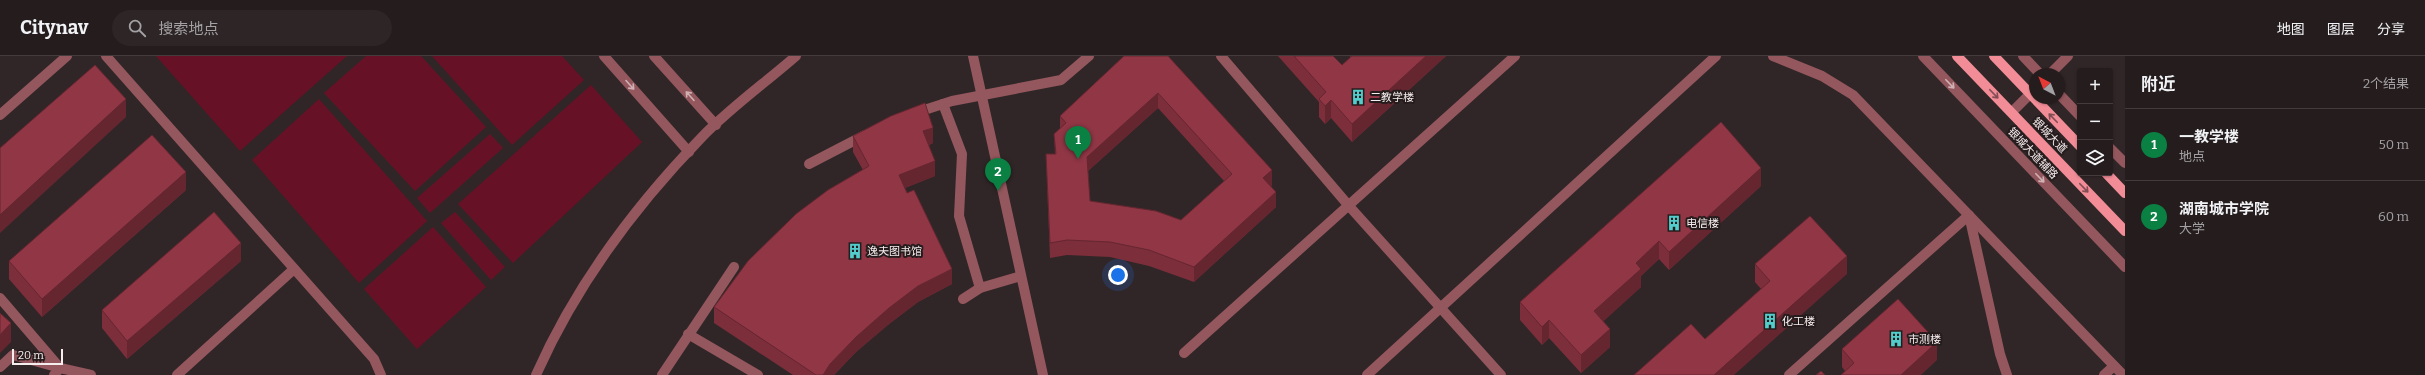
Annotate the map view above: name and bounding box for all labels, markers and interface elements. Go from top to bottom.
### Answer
search box [112,10,392,46]
text: Citynav [20,16,88,39]
icon: search [126,17,148,39]
text: 搜索地点 [158,20,218,38]
text: 地图 [2277,21,2305,38]
text: 图层 [2327,21,2355,38]
text: 分享 [2377,21,2405,38]
north arrow [2029,68,2065,104]
map controls [2077,68,2113,176]
button: + [2077,68,2113,104]
text: 附近 [2141,74,2175,95]
text: 2个结果 [2363,76,2409,91]
one-way arrow [1945,79,1955,89]
one-way arrow [625,80,634,90]
building icon: 二教学楼 [1349,88,1367,106]
one-way arrow [1989,89,1999,99]
one-way arrow [685,91,694,101]
place label: 二教学楼 [1370,91,1414,104]
button: − [2077,104,2113,140]
one-way arrow [2048,113,2058,123]
street label: 银城大道 [2030,115,2070,156]
street label: 银城大道辅路 [2005,125,2060,182]
pin: 1 [1065,126,1091,159]
text: 一教学楼 [2179,128,2239,146]
text: 1 [2151,137,2157,152]
text: 50 m [2379,137,2409,152]
button: layers [2077,140,2113,176]
text: 地点 [2179,149,2205,164]
pin: 2 [985,158,1011,191]
one-way arrow [2035,173,2044,183]
one-way arrow [2079,183,2089,193]
text: 湖南城市学院 [2179,200,2269,218]
text: 2 [2150,209,2158,224]
text: 60 m [2378,209,2409,224]
building icon: 电信楼 [1665,214,1683,232]
place label: 电信楼 [1686,217,1719,230]
text: 大学 [2179,221,2205,236]
building icon: 逸夫图书馆 [846,242,864,260]
place label: 逸夫图书馆 [867,245,922,258]
your location [1108,265,1128,285]
building icon: 化工楼 [1761,312,1779,330]
place label: 化工楼 [1782,315,1815,328]
building icon: 市测楼 [1887,330,1905,348]
place label: 市测楼 [1908,333,1941,346]
scale bar [12,347,63,366]
text: 20 m [18,349,44,362]

